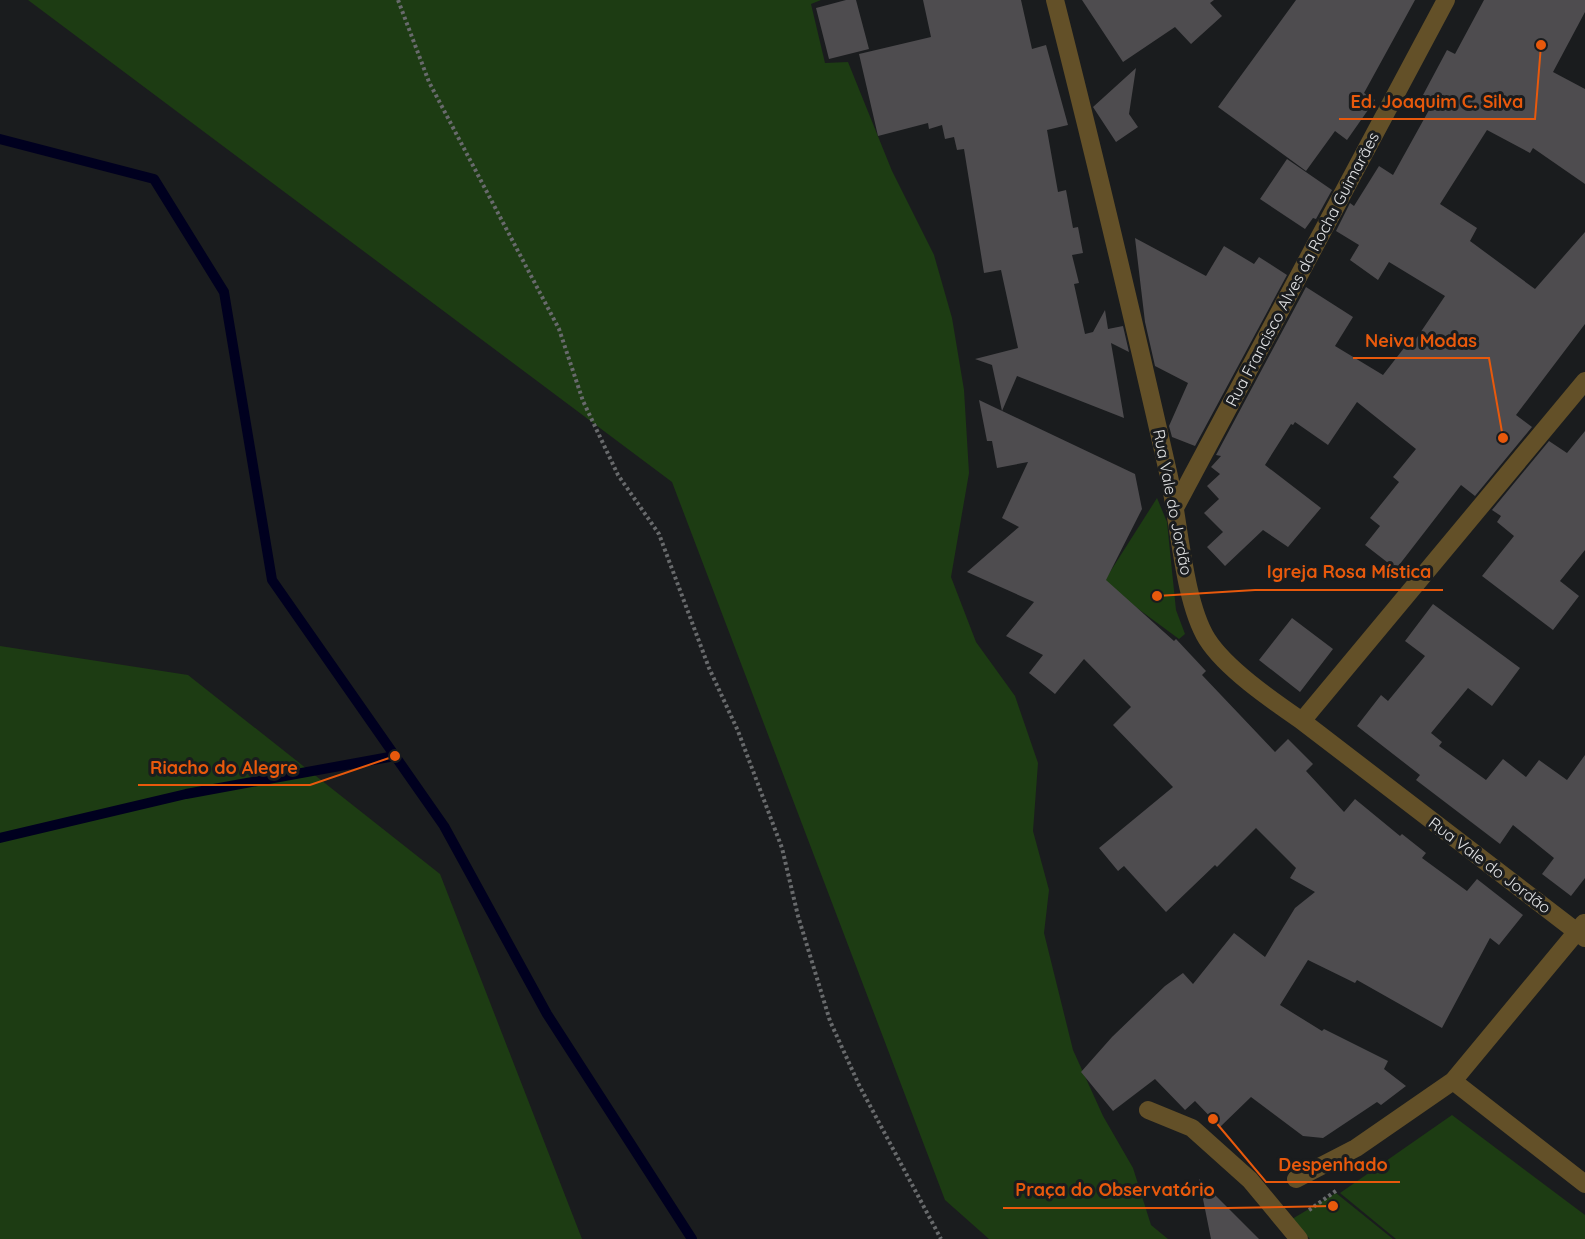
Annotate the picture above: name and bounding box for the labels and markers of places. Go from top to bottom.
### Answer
callout: Ed. Joaquim C. Silva [1339,83,1535,119]
callout: Neiva Modas [1353,322,1489,358]
callout: Igreja Rosa Mística [1255,554,1443,590]
callout: Riacho do Alegre [138,749,310,785]
callout: Despenhado [1266,1146,1400,1182]
callout: Praça do Observatório [1003,1172,1227,1208]

